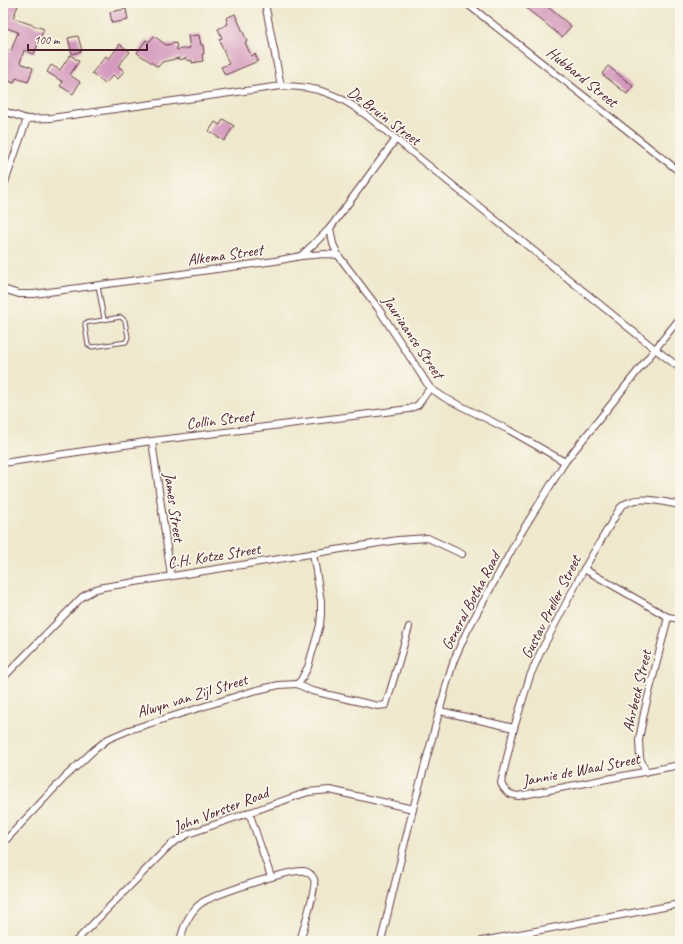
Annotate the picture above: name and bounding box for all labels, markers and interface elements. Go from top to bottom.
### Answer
scale bar [28,26,147,52]
text: 100 m [34,32,61,48]
street label: Hubbard Street [542,42,623,113]
street label: De Bruin Street [343,82,426,151]
street label: Alkema Street [186,239,267,270]
street label: Jauriaanse Street [377,291,450,385]
street label: Collin Street [185,406,257,434]
street label: James Street [159,470,189,545]
street label: C.H. Kotze Street [166,539,263,573]
street label: General Botha Road [437,546,506,653]
street label: Gustav Preller Street [516,551,586,662]
street label: Ahrbeck Street [618,647,656,734]
street label: Alwyn van Zijl Street [134,669,251,722]
street label: Jannie de Waal Street [520,748,643,791]
street label: John Vorster Road [170,782,274,838]

